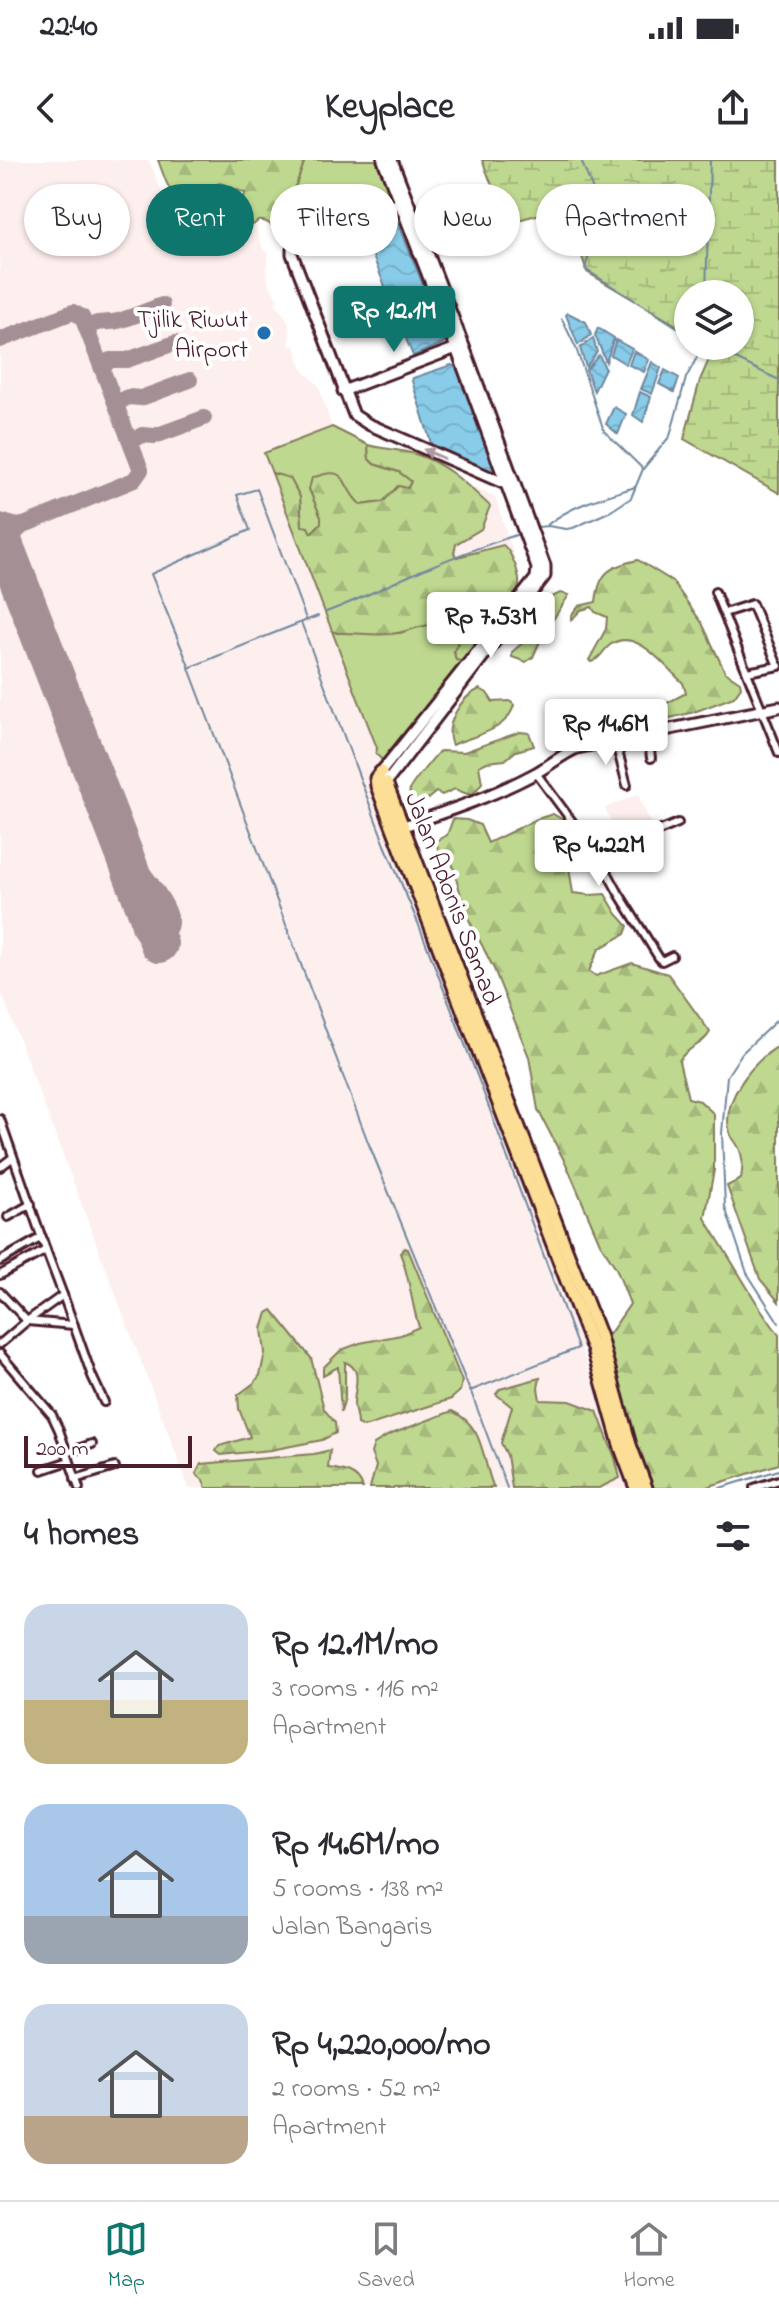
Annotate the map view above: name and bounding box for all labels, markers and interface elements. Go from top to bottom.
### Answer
text: 22:40 [40,6,98,50]
text: Keyplace [325,82,454,135]
icon: back [24,86,68,130]
icon: share [711,86,755,130]
chip: Buy [24,184,130,256]
chip: Rent [146,184,254,256]
chip: Filters [270,184,398,256]
chip: New [414,184,520,256]
chip: Apartment [536,184,715,256]
map controls [674,280,754,360]
button: layers [674,280,754,360]
pin: Rp 12.1M [311,286,477,354]
text: Rp 12.1M [351,293,437,331]
place label: Tjilik Riwut Airport [137,302,248,370]
marker: Tjilik Riwut Airport [255,324,273,342]
one-way arrow [423,447,446,460]
pin: Rp 7.53M [408,592,574,660]
text: Rp 7.53M [445,599,537,637]
pin: Rp 14.6M [523,699,689,767]
text: Rp 14.6M [563,706,649,744]
street label: Jalan Adonis Samad [393,787,509,1011]
pin: Rp 4.22M [516,820,682,888]
text: Rp 4.22M [553,827,645,865]
scale bar [24,1432,192,1468]
text: 200 m [36,1434,89,1466]
text: 4 homes [24,1511,139,1561]
icon: filters [711,1514,755,1558]
text: Rp 12.1M/mo [272,1621,439,1671]
icon: home [88,1636,184,1732]
text: 3 rooms · 116 m² [272,1671,439,1709]
text: Apartment [272,1709,386,1747]
text: Rp 14.6M/mo [272,1821,440,1871]
icon: home [88,1836,184,1932]
text: 5 rooms · 138 m² [272,1871,444,1909]
text: Jalan Bangaris [272,1909,433,1947]
text: Rp 4,220,000/mo [272,2021,491,2071]
icon: home [88,2036,184,2132]
text: 2 rooms · 52 m² [272,2071,441,2109]
text: Apartment [272,2109,386,2147]
tab: Map [104,2217,148,2297]
tab: Saved [357,2217,415,2297]
tab: Home [623,2217,675,2297]

